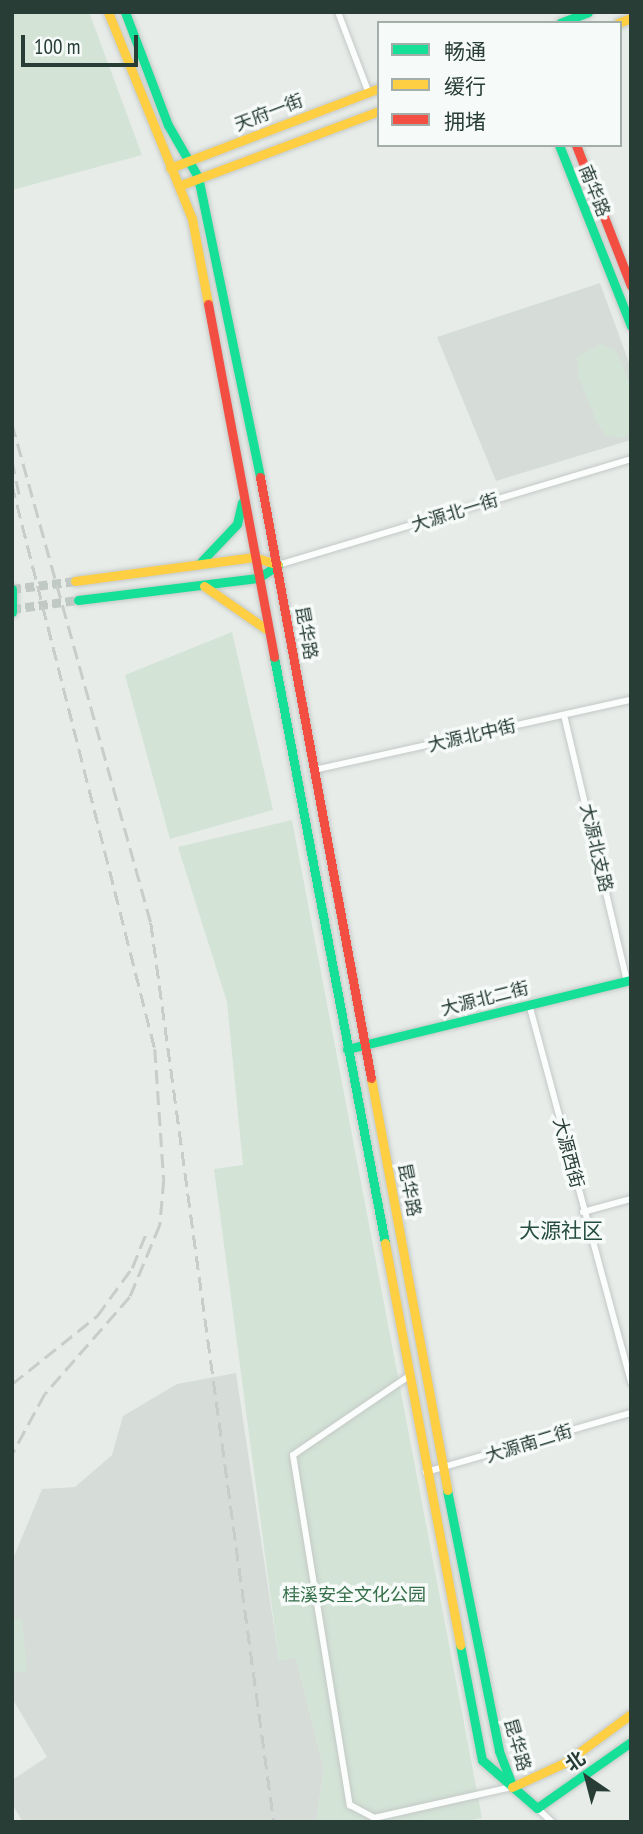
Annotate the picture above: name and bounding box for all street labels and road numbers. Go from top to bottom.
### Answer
street label: 天府一街 [232,90,306,136]
street label: 南华路 [574,162,614,220]
street label: 大源北一街 [409,490,501,536]
street label: 昆华路 [291,605,321,661]
street label: 大源北中街 [426,715,518,757]
street label: 大源北支路 [575,802,617,894]
street label: 大源北二街 [439,978,531,1020]
street label: 大源西街 [548,1115,588,1191]
street label: 昆华路 [393,1161,425,1219]
street label: 大源南二街 [483,1421,575,1467]
street label: 昆华路 [499,1716,535,1774]

